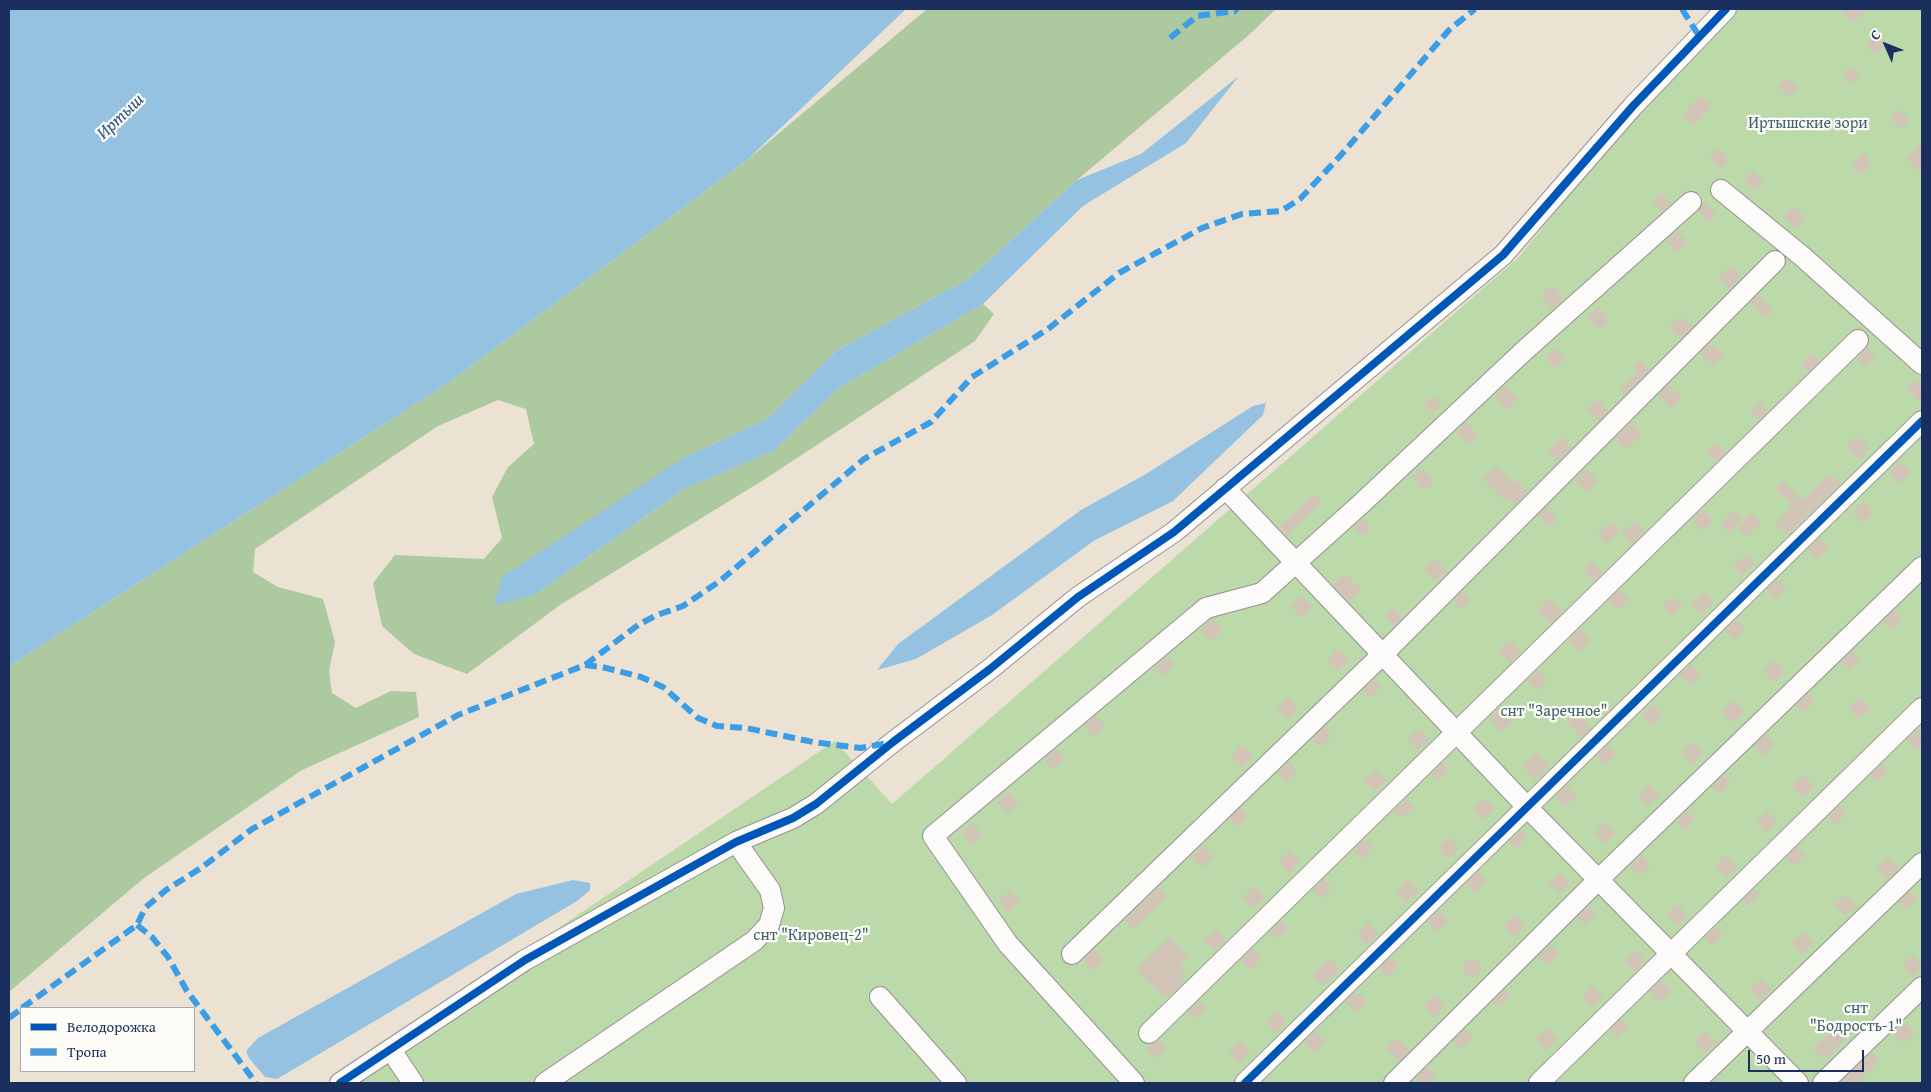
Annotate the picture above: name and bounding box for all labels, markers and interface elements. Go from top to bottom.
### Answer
north arrow [1861,20,1911,70]
text: С [1865,25,1885,44]
water label: Иртыш [93,89,149,145]
park label: Иртышские зори [1748,114,1868,134]
park label: снт "Заречное" [1500,702,1608,722]
park label: снт "Кировец-2" [753,926,869,946]
park label: снт "Бодрость-1" [1810,999,1902,1037]
legend [20,1007,195,1072]
text: Велодорожка [67,1016,156,1037]
scale bar [1751,1040,1867,1072]
text: Тропа [67,1041,107,1062]
text: 50 m [1756,1048,1786,1069]

